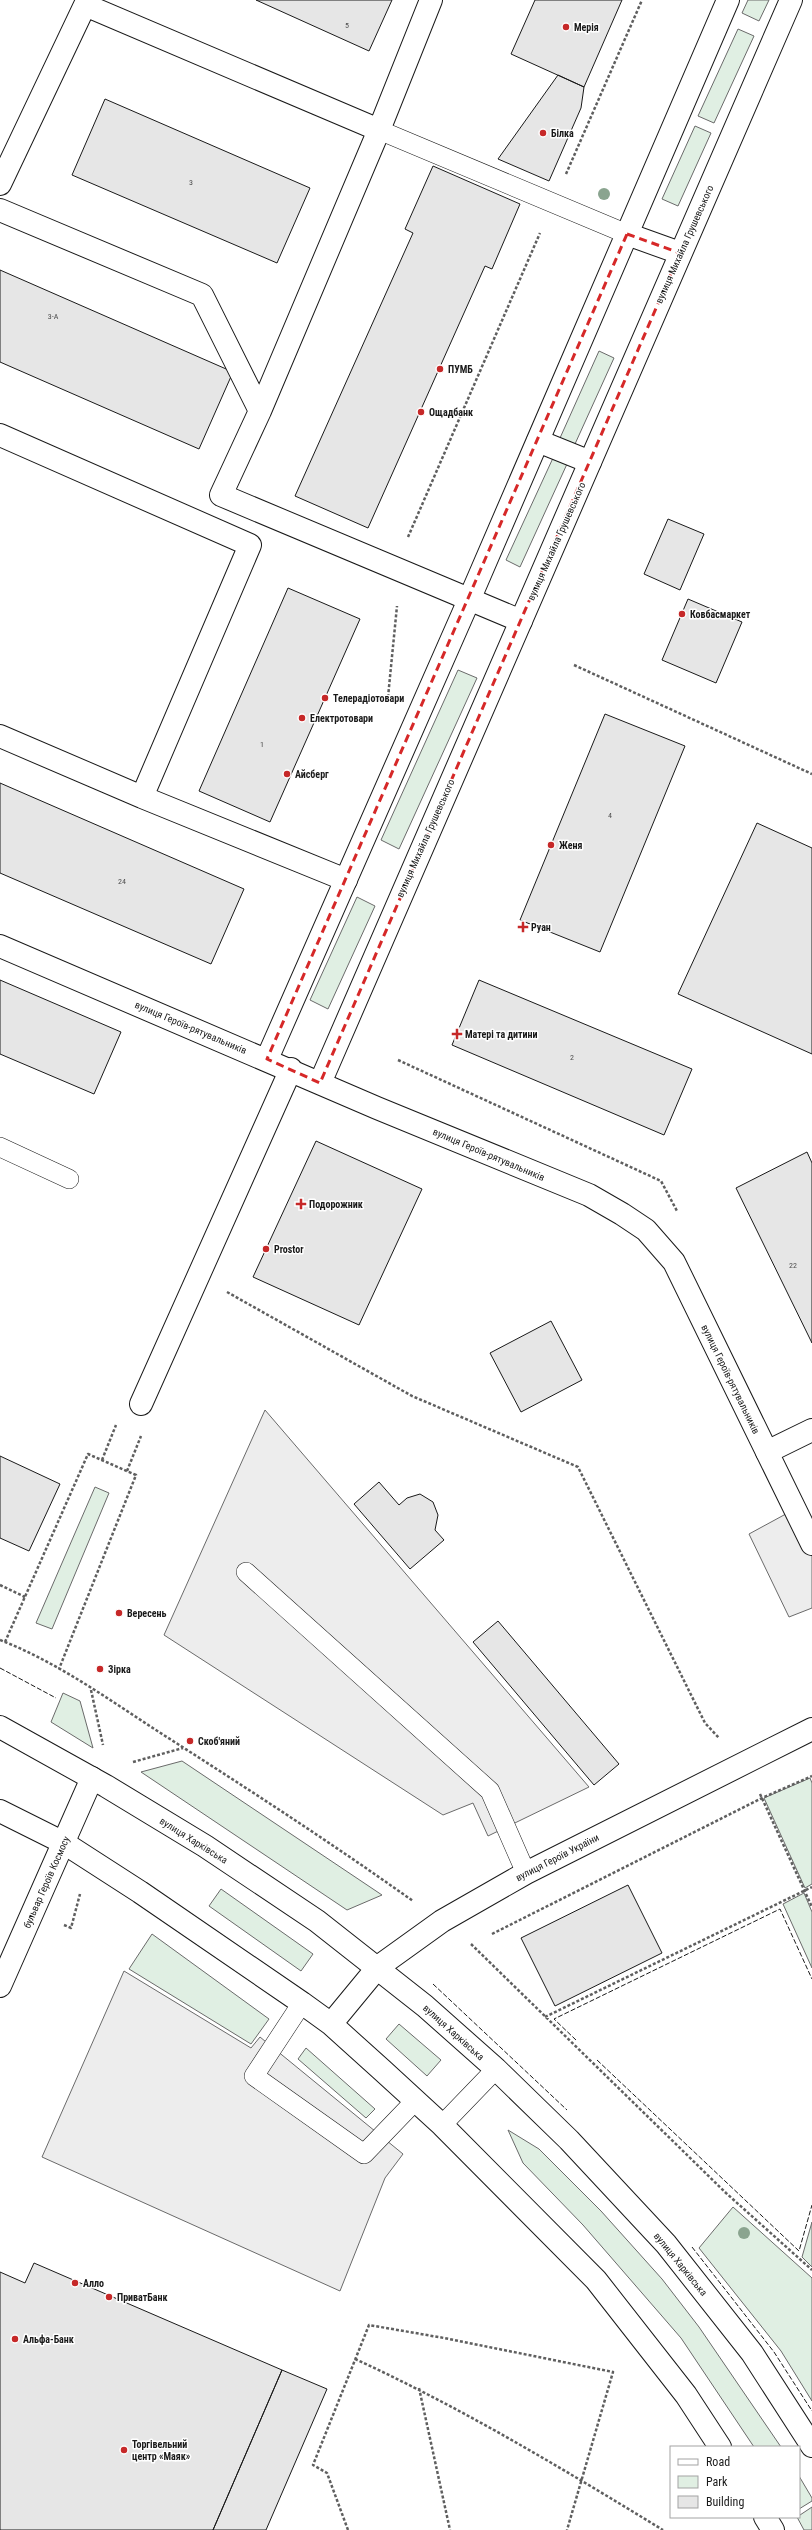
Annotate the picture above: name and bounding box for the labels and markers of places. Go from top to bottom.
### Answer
marker: Мерія [561,22,571,32]
place label: Мерія [574,22,599,33]
marker: Білка [538,128,548,138]
place label: Білка [551,128,574,139]
marker: ПУМБ [435,364,445,374]
place label: ПУМБ [448,364,473,375]
marker: Ощадбанк [416,407,426,417]
place label: Ощадбанк [429,407,473,418]
marker: Ковбасмаркет [677,609,687,619]
place label: Ковбасмаркет [690,609,751,620]
marker: Телерадіотовари [320,693,330,703]
place label: Телерадіотовари [333,693,404,704]
marker: Електротовари [297,713,307,723]
place label: Електротовари [310,713,373,724]
marker: Айсберг [282,769,292,779]
place label: Айсберг [295,769,329,780]
marker: Женя [546,840,556,850]
place label: Женя [559,840,582,851]
marker: Руан [518,922,528,932]
place label: Руан [531,922,551,933]
marker: Матері та дитини [452,1029,462,1039]
place label: Матері та дитини [465,1029,538,1040]
marker: Подорожник [296,1199,306,1209]
place label: Подорожник [309,1199,363,1210]
marker: Prostor [261,1244,271,1254]
place label: Prostor [274,1244,304,1255]
marker: Вересень [114,1608,124,1618]
place label: Вересень [127,1608,167,1619]
marker: Зiрка [95,1664,105,1674]
place label: Зiрка [108,1664,131,1675]
marker: Скоб'яний [185,1736,195,1746]
place label: Скоб'яний [198,1736,240,1747]
marker: Алло [70,2278,80,2288]
place label: Алло [83,2278,104,2289]
marker: ПриватБанк [104,2292,114,2302]
place label: ПриватБанк [117,2292,167,2303]
marker: Альфа-Банк [10,2334,20,2344]
place label: Альфа-Банк [23,2334,74,2345]
place label: Торгівельний центр «Маяк» [132,2439,191,2462]
marker: Торгівельний центр «Маяк» [119,2445,129,2455]

